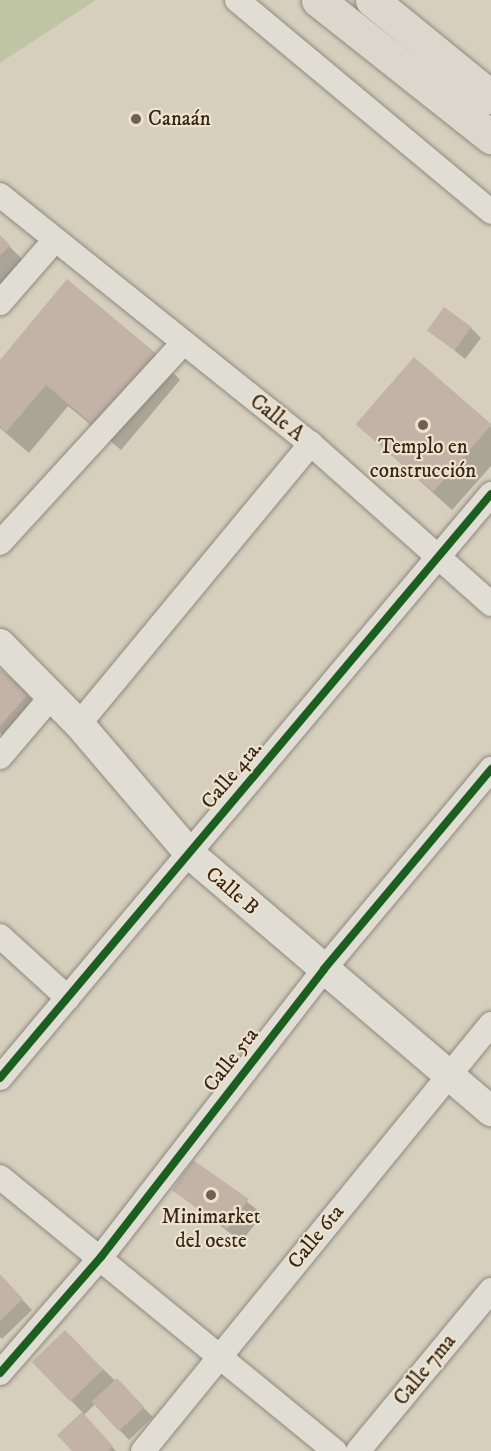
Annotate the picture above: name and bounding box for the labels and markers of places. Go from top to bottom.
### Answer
place label: Canaán [148,106,211,132]
marker: Canaán [129,112,143,126]
marker: Templo en construcción [416,418,430,432]
place label: Templo en construcción [370,434,476,484]
marker: Minimarket del oeste [204,1188,218,1202]
place label: Minimarket del oeste [161,1204,261,1254]

